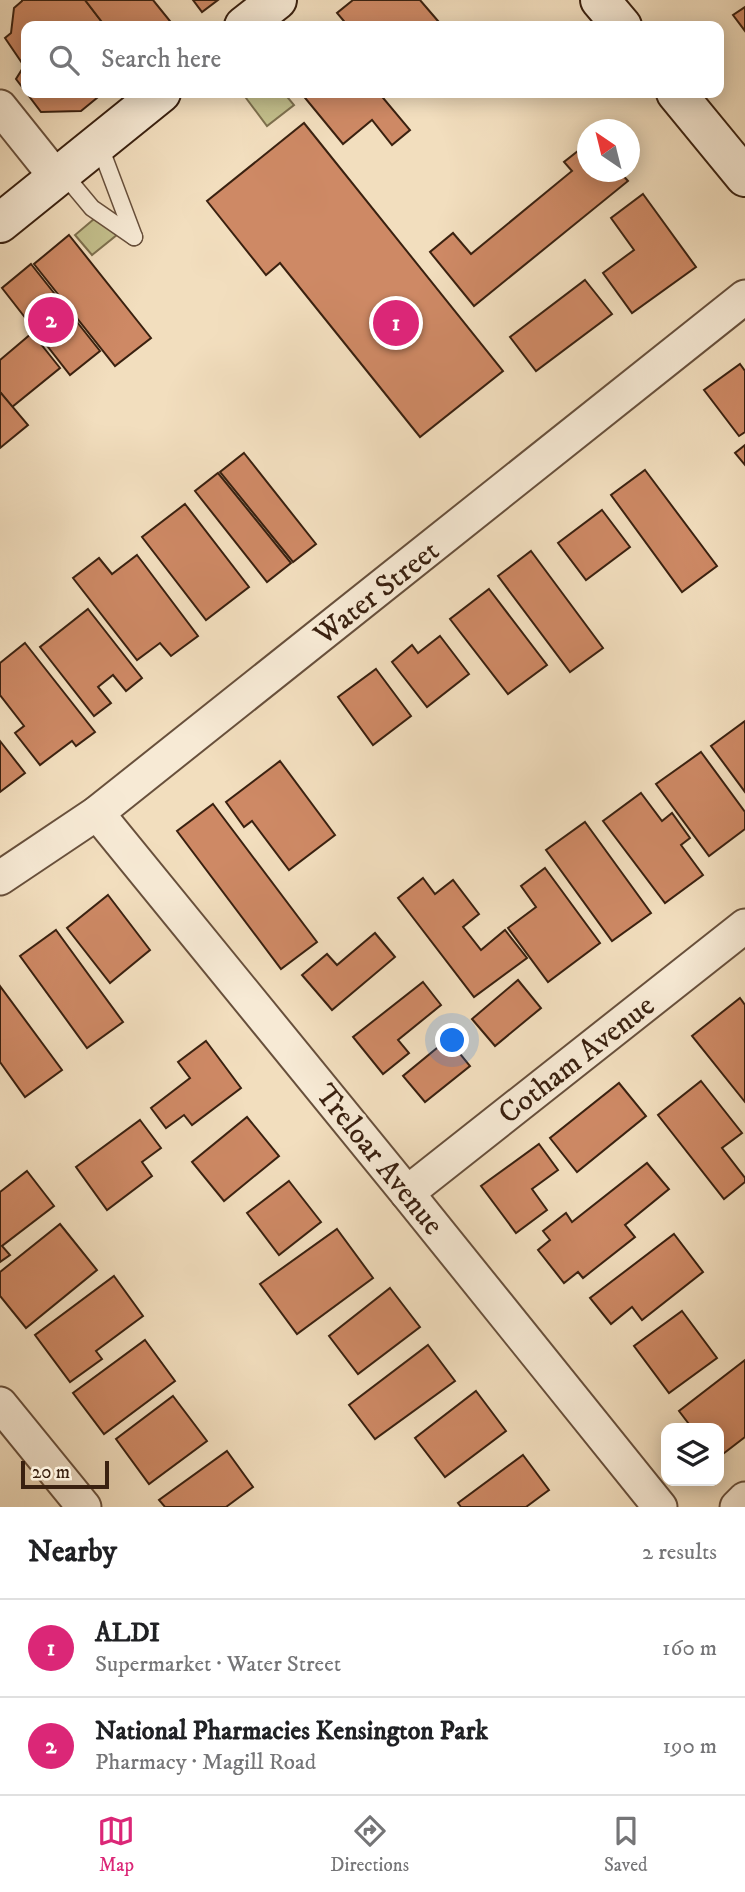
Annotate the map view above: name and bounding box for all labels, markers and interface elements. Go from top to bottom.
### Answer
search box [21,21,724,98]
icon: search [45,41,83,79]
text: Search here [101,43,221,76]
north arrow [577,119,640,182]
pin: 2 [28,294,74,346]
pin: 1 [373,297,419,349]
street label: Water Street [306,533,447,654]
street label: Cotham Avenue [491,988,662,1133]
your location [435,1023,469,1057]
street label: Treloar Avenue [307,1077,451,1243]
map controls [661,1423,724,1486]
button: layers [661,1423,724,1486]
scale bar [21,1458,108,1490]
text: 20 m [32,1461,70,1484]
text: Nearby [28,1534,117,1571]
text: 2 results [642,1538,717,1567]
text: ALDI [95,1617,160,1650]
text: 1 [47,1634,55,1663]
text: 160 m [662,1634,717,1663]
text: Supermarket · Water Street [95,1650,341,1679]
text: National Pharmacies Kensington Park [95,1715,488,1748]
text: 2 [45,1732,57,1761]
text: 190 m [663,1732,717,1761]
text: Pharmacy · Magill Road [95,1748,316,1777]
tab: Map [97,1812,135,1877]
tab: Directions [330,1812,409,1877]
tab: Saved [604,1812,648,1877]

